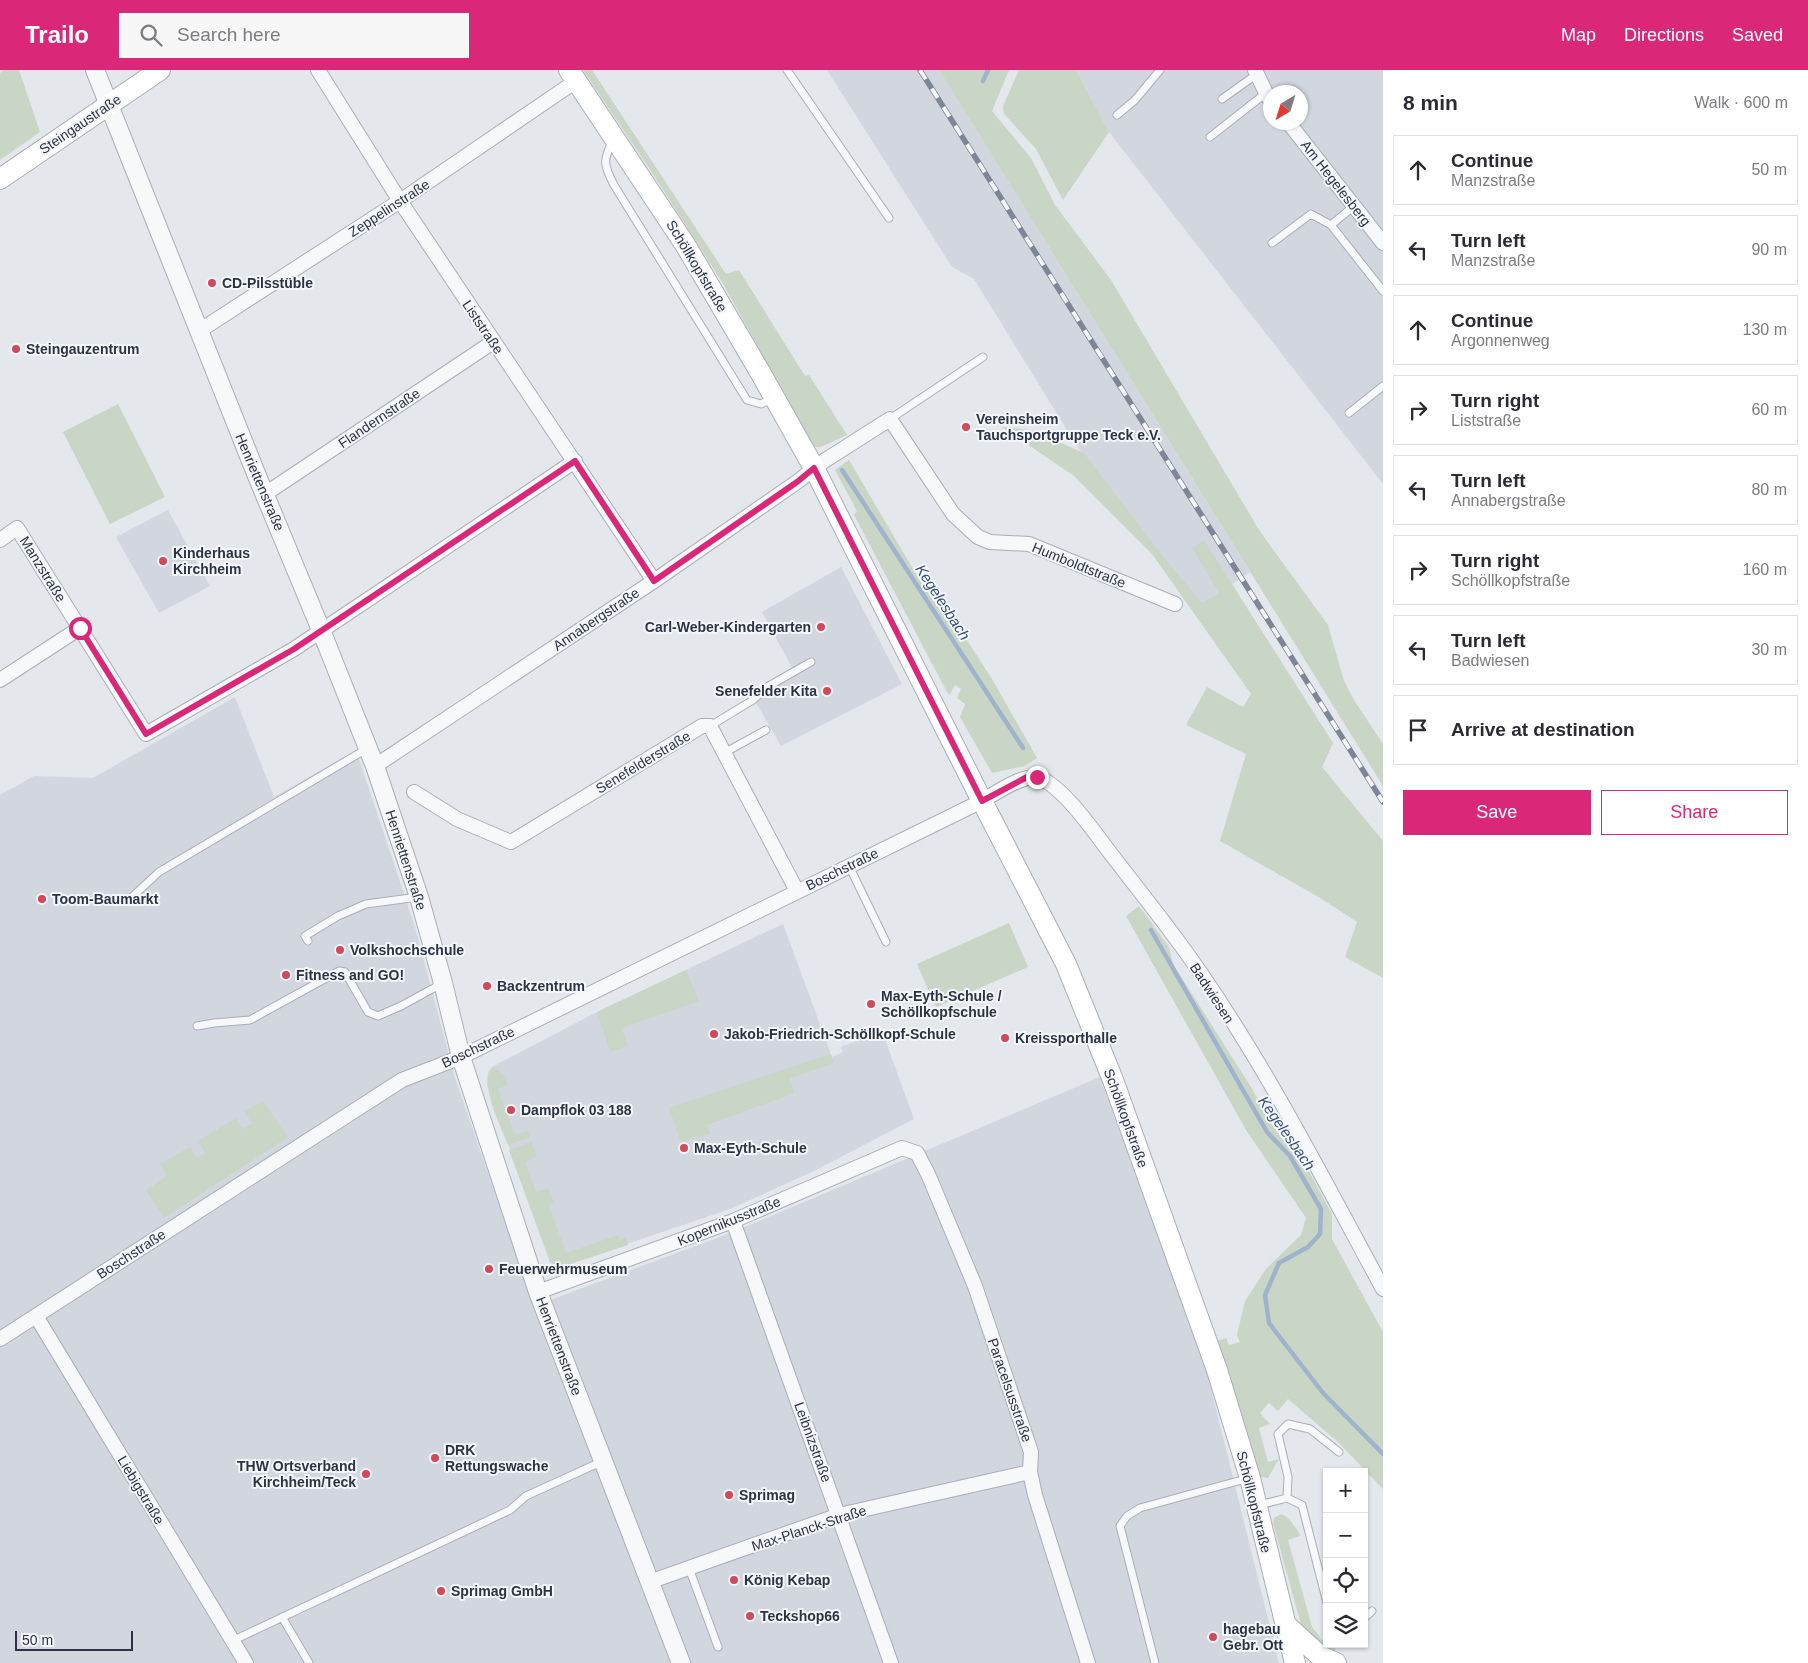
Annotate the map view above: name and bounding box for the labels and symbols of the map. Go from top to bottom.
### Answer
north arrow [1263,85,1308,130]
street label: Steingaustraße [36,91,124,157]
street label: Am Hegelesberg [1298,137,1374,229]
street label: Zeppelinstraße [345,176,433,240]
street label: Schöllkopfstraße [663,217,731,315]
place label: CD-Pilsstüble [222,275,313,291]
marker: CD-Pilsstüble [206,277,218,289]
street label: Liststraße [459,297,507,357]
place label: Steingauzentrum [26,341,140,357]
marker: Steingauzentrum [10,343,22,355]
street label: Flandernstraße [335,385,423,451]
place label: Vereinsheim Tauchsportgruppe Teck e.V. [976,411,1161,443]
marker: Vereinsheim Tauchsportgruppe Teck e.V. [960,421,972,433]
street label: Henriettenstraße [232,431,288,533]
street label: Manzstraße [17,533,69,605]
street label: Humboldtstraße [1030,539,1128,591]
place label: Kinderhaus Kirchheim [173,545,250,577]
marker: Kinderhaus Kirchheim [157,555,169,567]
water label: Kegelesbach [912,561,974,643]
street label: Annabergstraße [550,584,642,654]
route start [69,617,92,640]
place label: Carl-Weber-Kindergarten [645,619,811,635]
marker: Carl-Weber-Kindergarten [815,621,827,633]
place label: Senefelder Kita [715,683,817,699]
marker: Senefelder Kita [821,685,833,697]
street label: Senefelderstraße [593,727,693,797]
route end [1026,766,1049,789]
street label: Henriettenstraße [382,808,430,912]
street label: Boschstraße [803,844,881,893]
place label: Toom-Baumarkt [52,891,159,907]
marker: Toom-Baumarkt [36,893,48,905]
place label: Volkshochschule [350,942,464,958]
marker: Volkshochschule [334,944,346,956]
street label: Badwiesen [1187,960,1237,1026]
place label: Fitness and GO! [296,967,404,983]
marker: Fitness and GO! [280,969,292,981]
place label: Backzentrum [497,978,585,994]
marker: Backzentrum [481,980,493,992]
place label: Max-Eyth-Schule / Schöllkopfschule [881,988,1002,1020]
marker: Max-Eyth-Schule / Schöllkopfschule [865,998,877,1010]
street label: Boschstraße [439,1023,517,1071]
place label: Jakob-Friedrich-Schöllkopf-Schule [724,1026,956,1042]
marker: Jakob-Friedrich-Schöllkopf-Schule [708,1028,720,1040]
place label: Kreissporthalle [1015,1030,1117,1046]
marker: Kreissporthalle [999,1032,1011,1044]
street label: Schöllkopfstraße [1101,1066,1151,1170]
water label: Kegelesbach [1255,1093,1319,1173]
place label: Dampflok 03 188 [521,1102,632,1118]
marker: Dampflok 03 188 [505,1104,517,1116]
place label: Max-Eyth-Schule [694,1140,807,1156]
marker: Max-Eyth-Schule [678,1142,690,1154]
street label: Kopernikusstraße [675,1193,783,1249]
street label: Boschstraße [94,1226,168,1282]
place label: Feuerwehrmuseum [499,1261,627,1277]
marker: Feuerwehrmuseum [483,1263,495,1275]
street label: Henriettenstraße [533,1294,585,1398]
street label: Paracelsusstraße [985,1336,1035,1444]
street label: Leibnizstraße [791,1400,835,1484]
place label: DRK Rettungswache [445,1442,549,1474]
street label: Schöllkopfstraße [1234,1449,1274,1555]
marker: DRK Rettungswache [429,1452,441,1464]
street label: Liebigstraße [114,1453,168,1527]
place label: THW Ortsverband Kirchheim/Teck [237,1458,356,1490]
marker: THW Ortsverband Kirchheim/Teck [360,1468,372,1480]
place label: Sprimag [739,1487,795,1503]
marker: Sprimag [723,1489,735,1501]
street label: Max-Planck-Straße [750,1502,869,1554]
place label: König Kebap [744,1572,830,1588]
marker: König Kebap [728,1574,740,1586]
place label: Sprimag GmbH [451,1583,553,1599]
marker: Sprimag GmbH [435,1585,447,1597]
place label: Teckshop66 [760,1608,840,1624]
marker: Teckshop66 [744,1610,756,1622]
place label: hagebau Gebr. Ott [1223,1621,1283,1653]
scale bar [15,1628,132,1651]
marker: hagebau Gebr. Ott [1207,1631,1219,1643]

